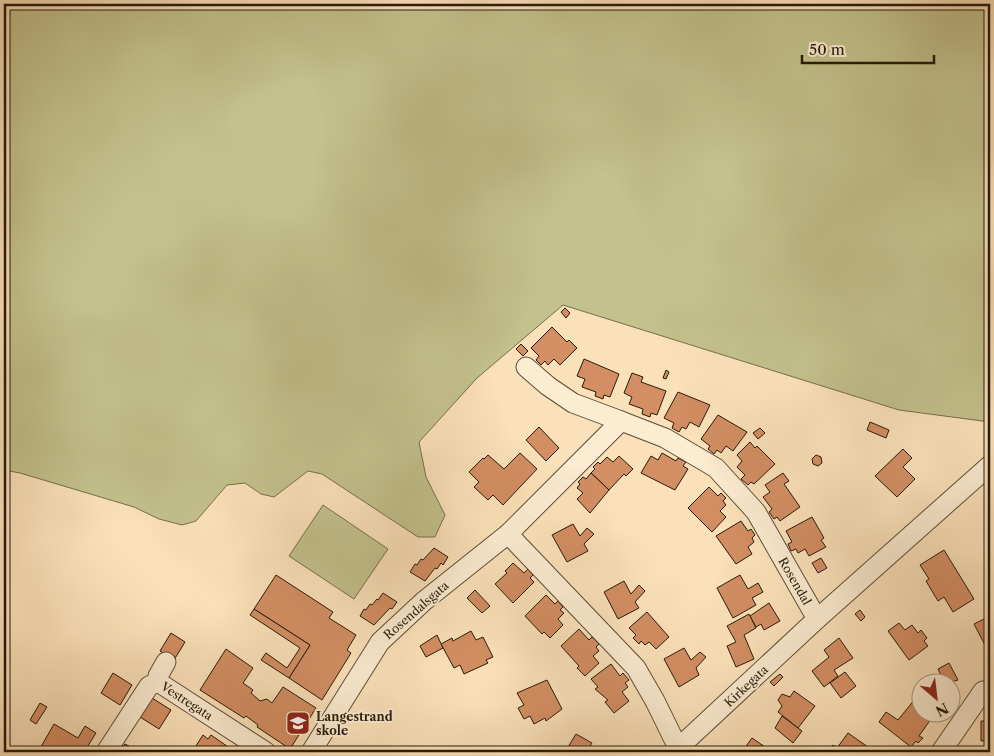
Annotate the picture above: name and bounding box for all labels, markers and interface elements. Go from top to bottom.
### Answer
scale bar [802,32,934,64]
text: 50 m [809,40,845,59]
street label: Rosendal [775,554,815,608]
street label: Rosendalsgata [380,577,452,642]
street label: Kirkegata [721,662,772,710]
north arrow [912,674,962,724]
street label: Vestregata [158,678,216,724]
text: N [933,699,952,720]
place label: Langestrand skole [316,709,393,738]
school or university icon: Langestrand skole [285,710,311,736]

